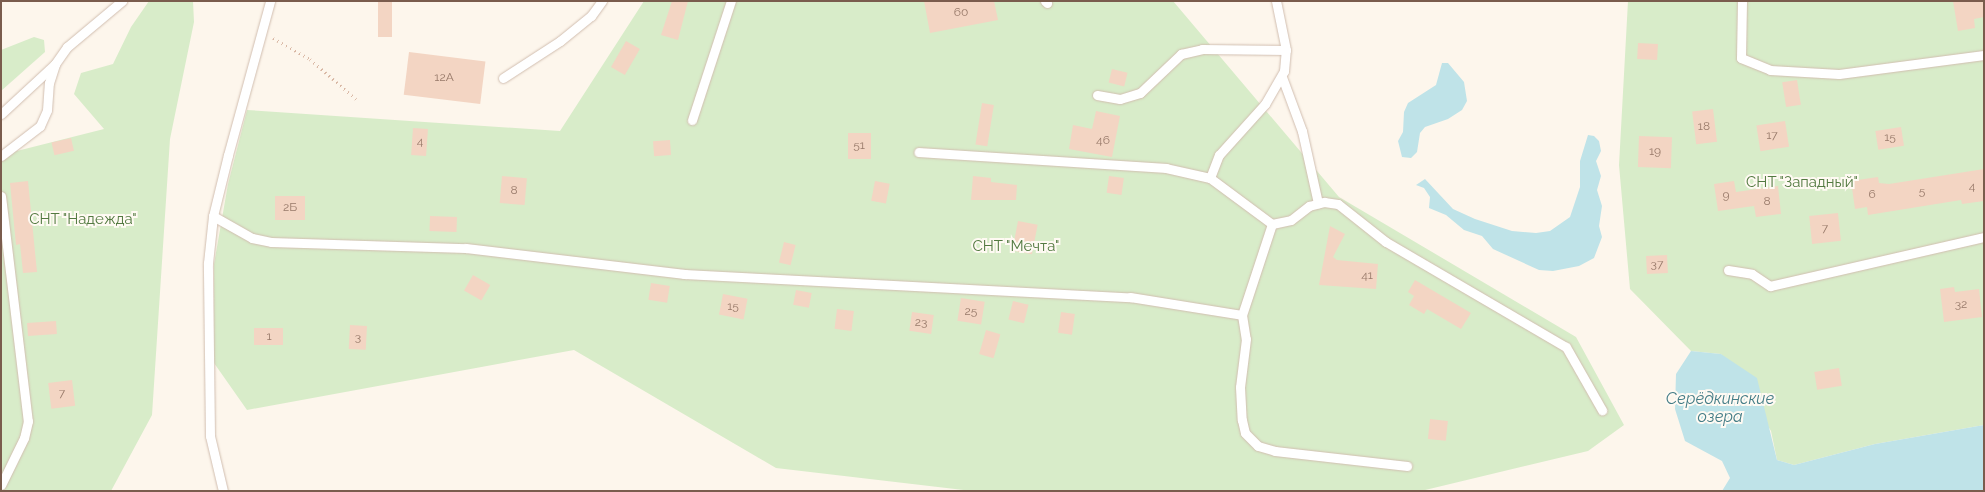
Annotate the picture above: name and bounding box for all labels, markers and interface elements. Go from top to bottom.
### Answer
house number: 60 [954,6,968,20]
house number: 12А [434,71,454,85]
house number: 18 [1698,120,1710,134]
house number: 17 [1766,129,1778,143]
house number: 15 [1884,131,1896,145]
house number: 46 [1096,134,1110,148]
house number: 4 [417,135,423,149]
house number: 51 [853,139,865,153]
house number: 19 [1649,145,1661,159]
park label: СНТ "Западный" [1746,174,1858,192]
house number: 4 [1969,180,1975,194]
house number: 8 [510,184,518,198]
house number: 5 [1919,185,1925,199]
house number: 6 [1868,188,1876,202]
house number: 9 [1722,189,1730,203]
house number: 8 [1763,195,1771,209]
house number: 2Б [283,201,297,215]
park label: СНТ "Надежда" [29,211,137,229]
house number: 7 [1822,222,1828,236]
park label: СНТ "Мечта" [972,238,1060,256]
house number: 37 [1651,258,1663,272]
house number: 41 [1361,269,1373,283]
house number: 32 [1955,298,1967,312]
house number: 15 [727,300,739,314]
house number: 25 [965,305,977,319]
house number: 23 [915,316,927,330]
house number: 1 [266,330,272,344]
house number: 3 [355,331,361,345]
house number: 7 [59,387,65,401]
water label: Серёдкинские озера [1666,389,1774,427]

